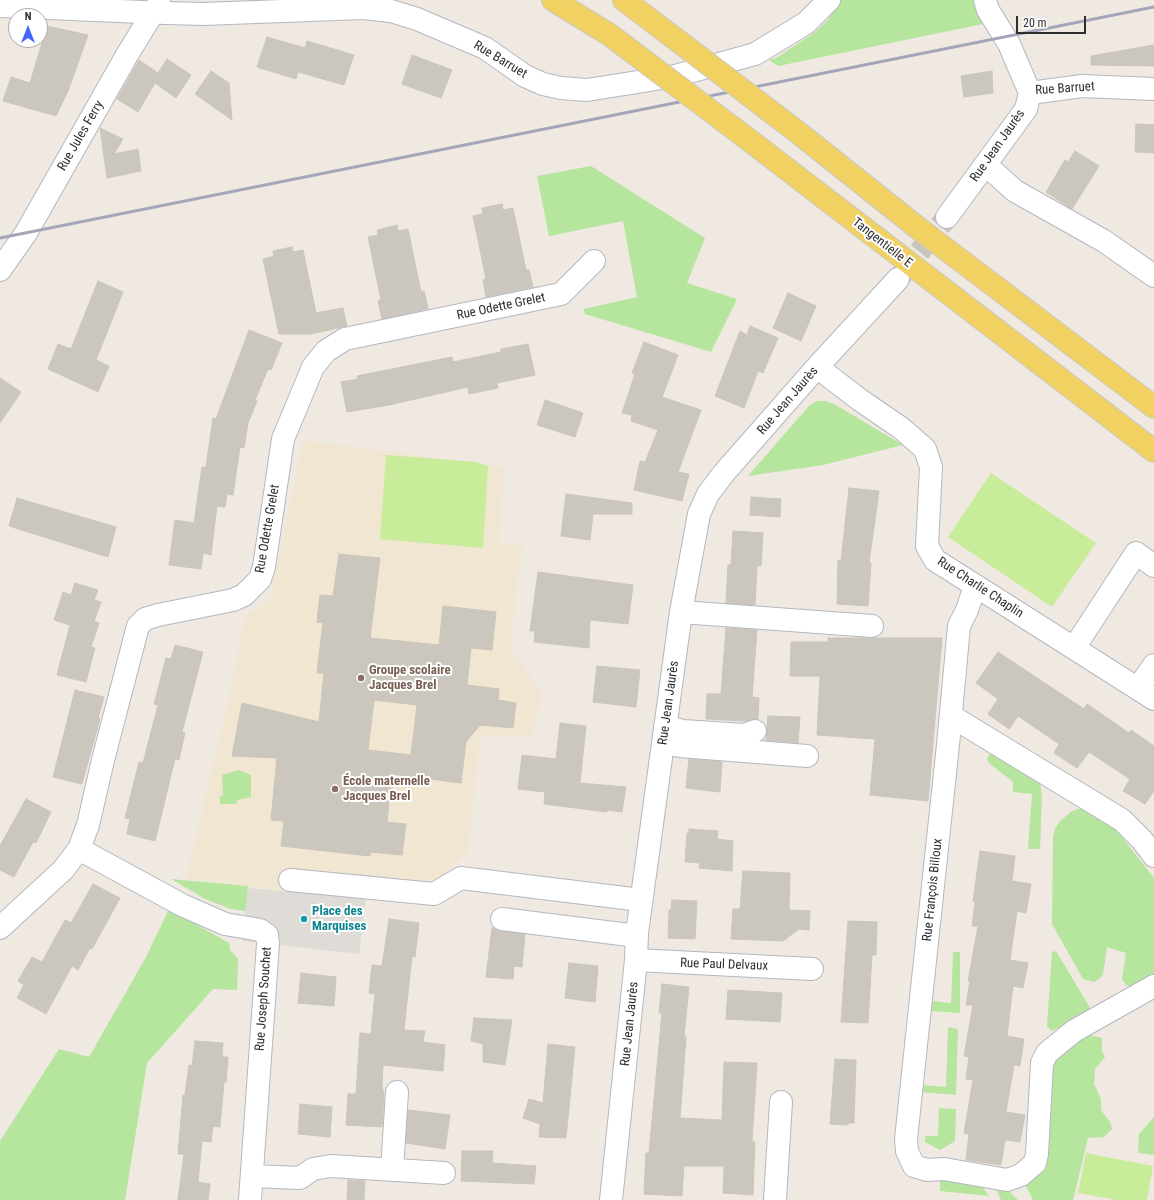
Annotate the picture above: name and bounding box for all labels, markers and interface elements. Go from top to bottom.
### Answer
north arrow [8,8,48,48]
scale bar [1018,8,1088,34]
text: N [25,10,31,23]
text: 20 m [1023,16,1047,30]
street label: Rue Barruet [470,38,530,82]
street label: Rue Barruet [1035,79,1095,99]
street label: Rue Jules Ferry [55,98,107,174]
street label: Rue Jean Jaurès [967,107,1029,185]
street label: Tangentielle E [849,215,915,271]
street label: Rue Odette Grelet [455,290,547,324]
street label: Rue Jean Jaurès [754,364,822,438]
street label: Rue Odette Grelet [253,483,283,575]
street label: Rue Charlie Chaplin [934,554,1026,622]
street label: Rue Jean Jaurès [655,660,683,746]
place label: Groupe scolaire Jacques Brel [369,663,451,694]
marker: Groupe scolaire Jacques Brel [356,673,366,683]
place label: École maternelle Jacques Brel [343,774,430,805]
marker: École maternelle Jacques Brel [330,784,340,794]
street label: Rue François Billoux [920,838,946,942]
place label: Place des Marquises [312,904,366,935]
marker: Place des Marquises [299,914,309,924]
street label: Rue Joseph Souchet [253,946,275,1052]
street label: Rue Paul Delvaux [680,956,768,974]
street label: Rue Jean Jaurès [618,981,642,1067]

